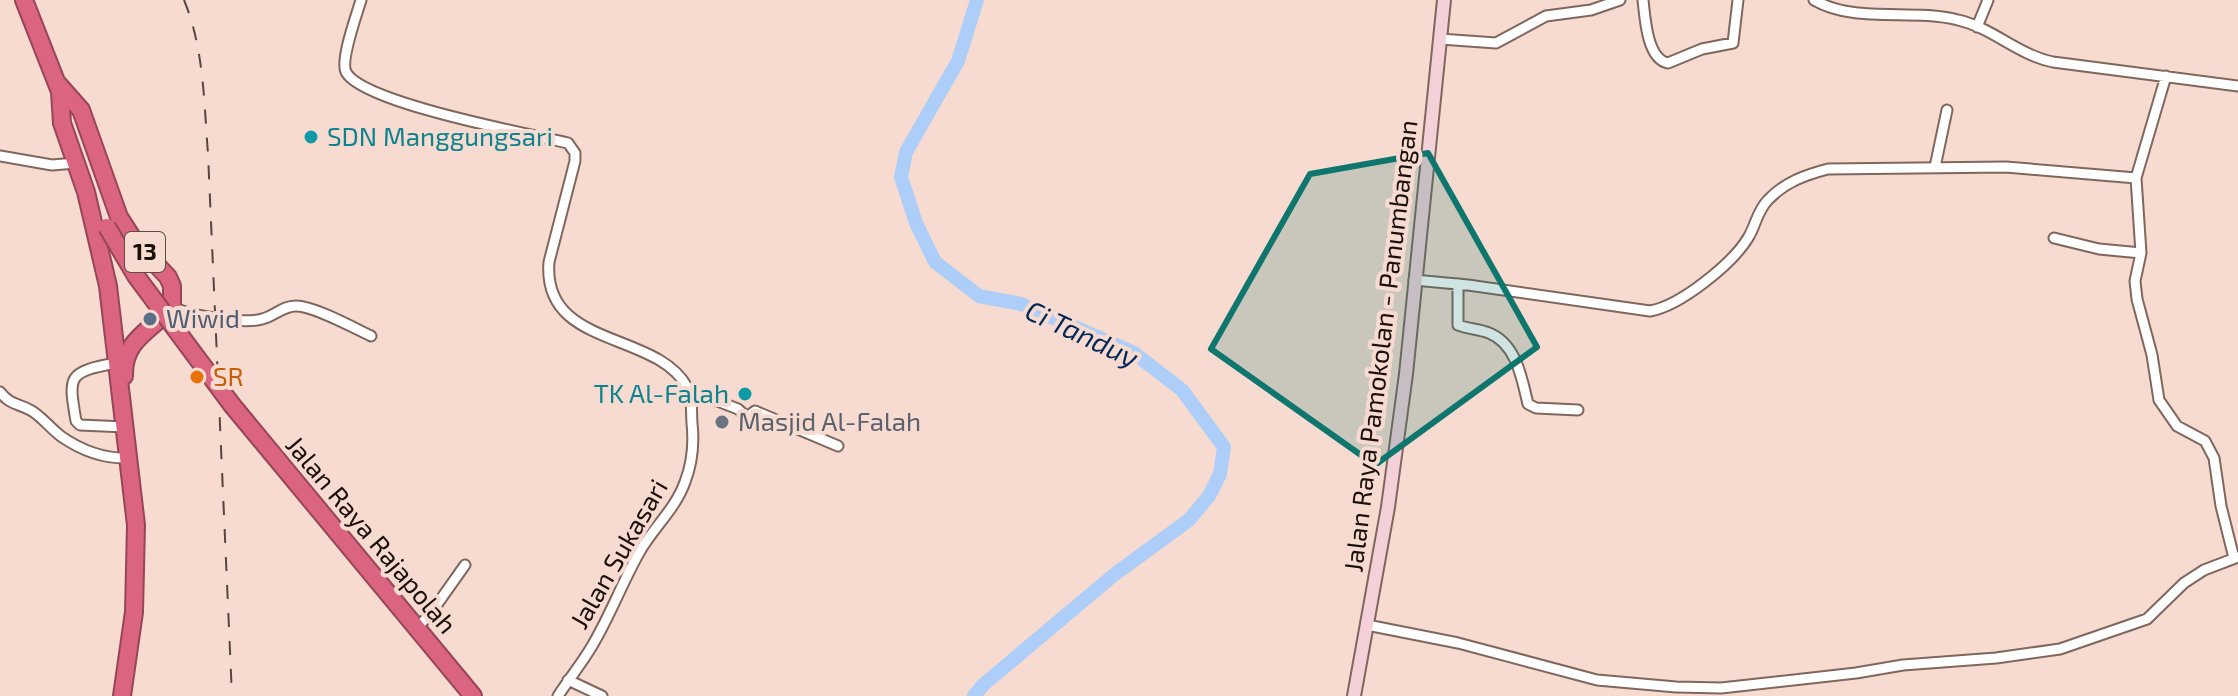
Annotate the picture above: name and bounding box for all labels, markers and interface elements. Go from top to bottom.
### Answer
street label: Jalan Raya Pamokolan - Panumbangan [1336,118,1423,574]
place label: SDN Manggungsari [327,120,553,151]
marker: SDN Manggungsari [302,128,320,146]
road number: 13 [125,232,165,272]
water label: Ci Tanduy [1021,292,1144,374]
place label: Wiwid [166,302,240,333]
marker: Wiwid [141,310,159,328]
place label: SR [213,360,244,391]
marker: SR [188,368,206,386]
place label: TK Al-Falah [594,377,729,408]
marker: TK Al-Falah [736,385,754,403]
place label: Masjid Al-Falah [738,405,921,436]
marker: Masjid Al-Falah [713,413,731,431]
street label: Jalan Raya Rajapolah [281,429,464,639]
street label: Jalan Sukasari [562,473,673,633]

